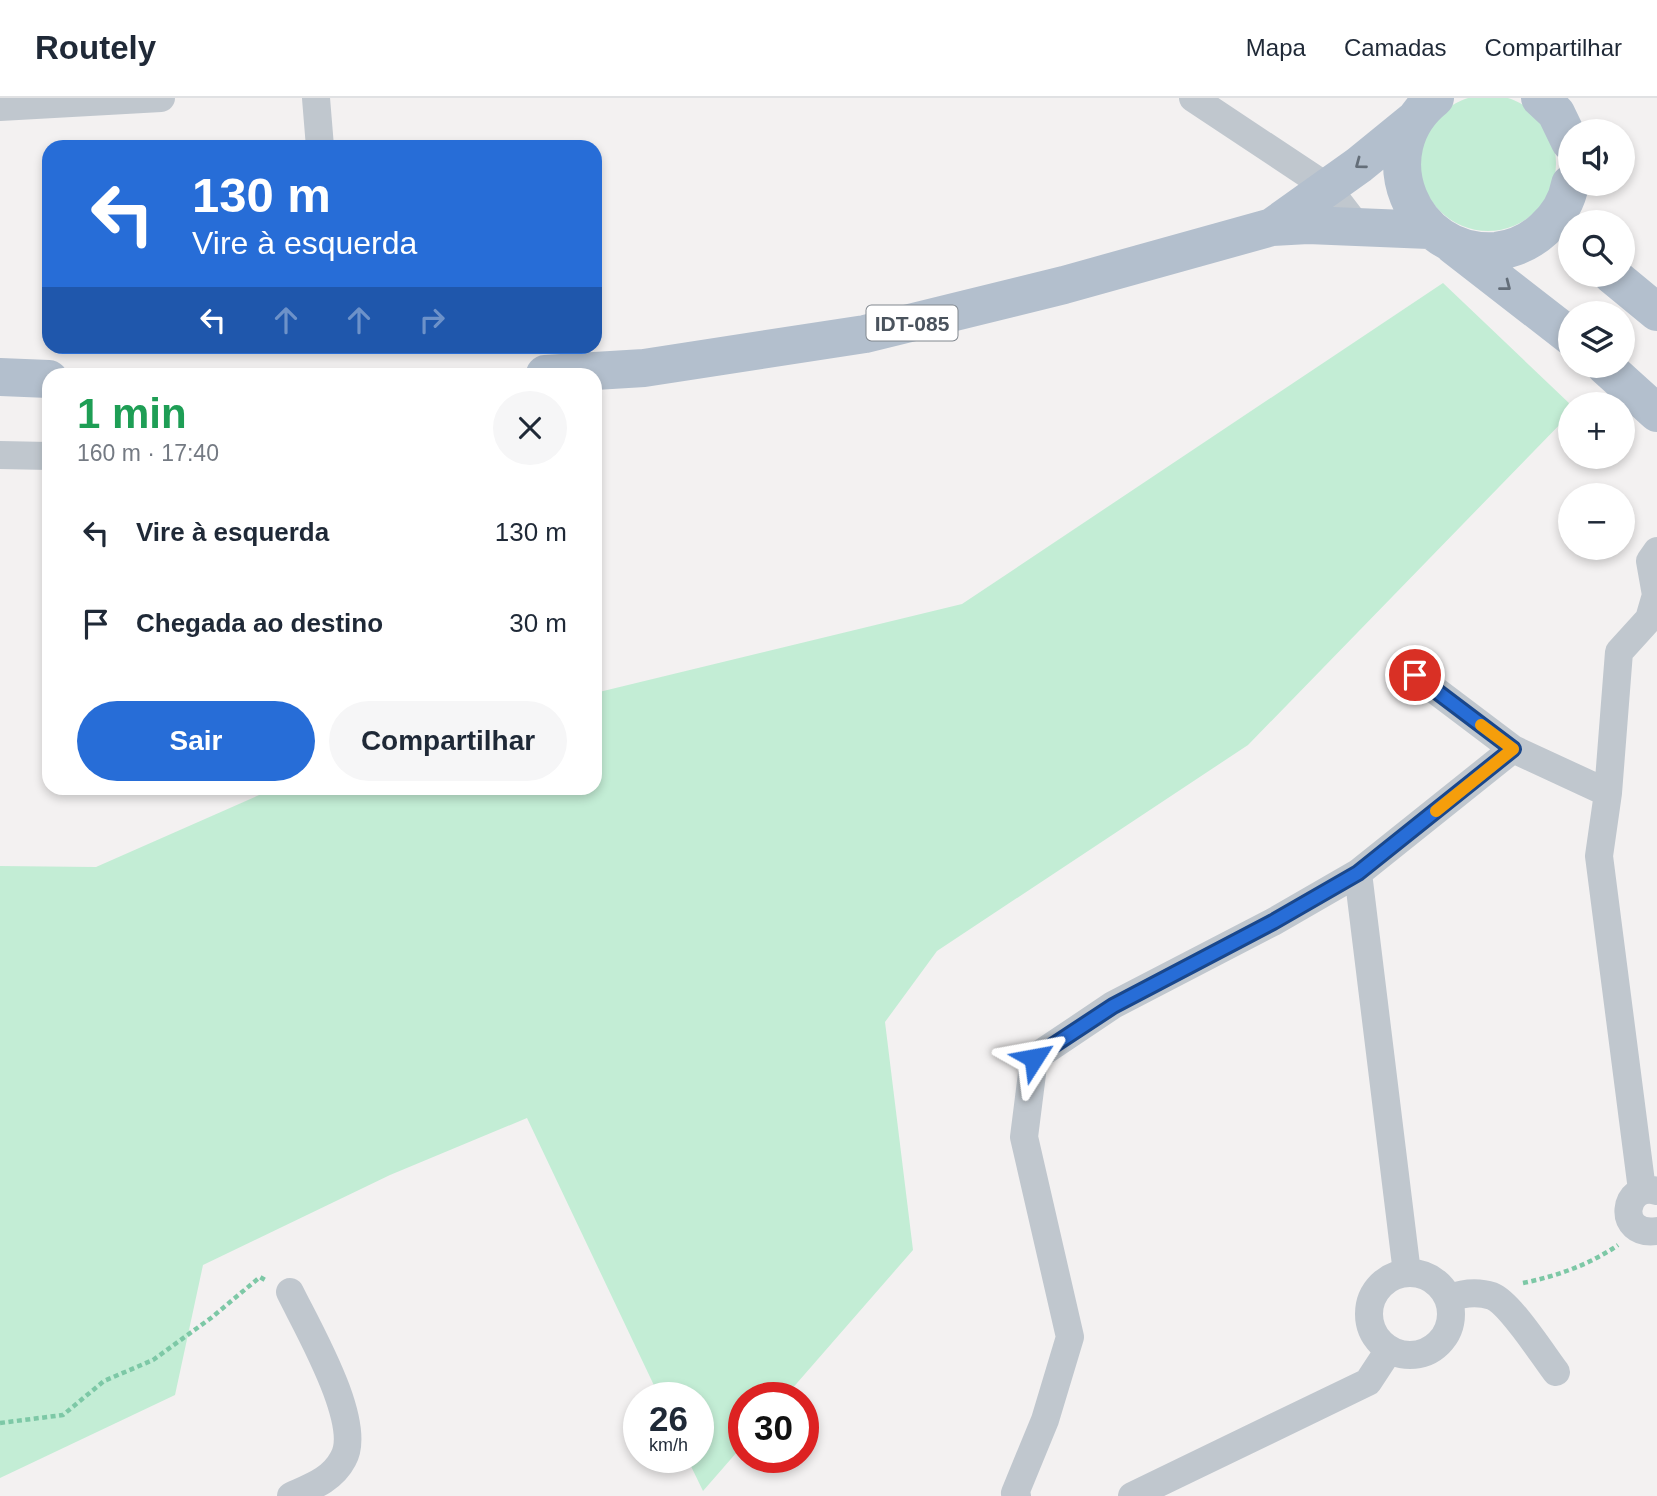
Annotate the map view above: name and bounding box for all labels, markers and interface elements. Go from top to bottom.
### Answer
text: Routely [35,29,156,66]
text: Mapa [1246,34,1306,61]
text: Camadas [1344,34,1447,61]
text: Compartilhar [1485,34,1622,61]
map controls [1558,119,1635,560]
button: sound [1558,119,1635,196]
one-way arrow [1355,155,1368,168]
icon: left [77,168,168,259]
text: 130 m [192,168,331,222]
button: search [1558,210,1635,287]
text: Vire à esquerda [192,225,417,261]
one-way arrow [1498,278,1511,291]
icon: left [194,301,232,339]
icon: ahead [267,301,305,339]
icon: ahead [340,301,378,339]
icon: right [413,301,451,339]
button: layers [1558,301,1635,378]
road number: IDT-085 [866,306,958,341]
text: 1 min [77,390,187,437]
button: close [493,391,567,465]
button: + [1558,392,1635,469]
text: 160 m · 17:40 [77,440,219,466]
button: − [1558,483,1635,560]
icon: left [77,514,115,552]
text: Vire à esquerda [136,517,329,547]
text: 130 m [495,517,567,547]
icon: arrive [77,605,115,643]
text: Chegada ao destino [136,608,383,638]
text: 30 m [509,608,567,638]
pin [1385,645,1445,705]
icon: arrive [1396,656,1434,694]
button: Sair [77,701,315,781]
button: Compartilhar [329,701,567,781]
position arrow [997,1021,1071,1095]
speed limit sign: 30 [728,1382,819,1473]
text: 26 [649,1399,688,1438]
text: km/h [649,1435,688,1455]

